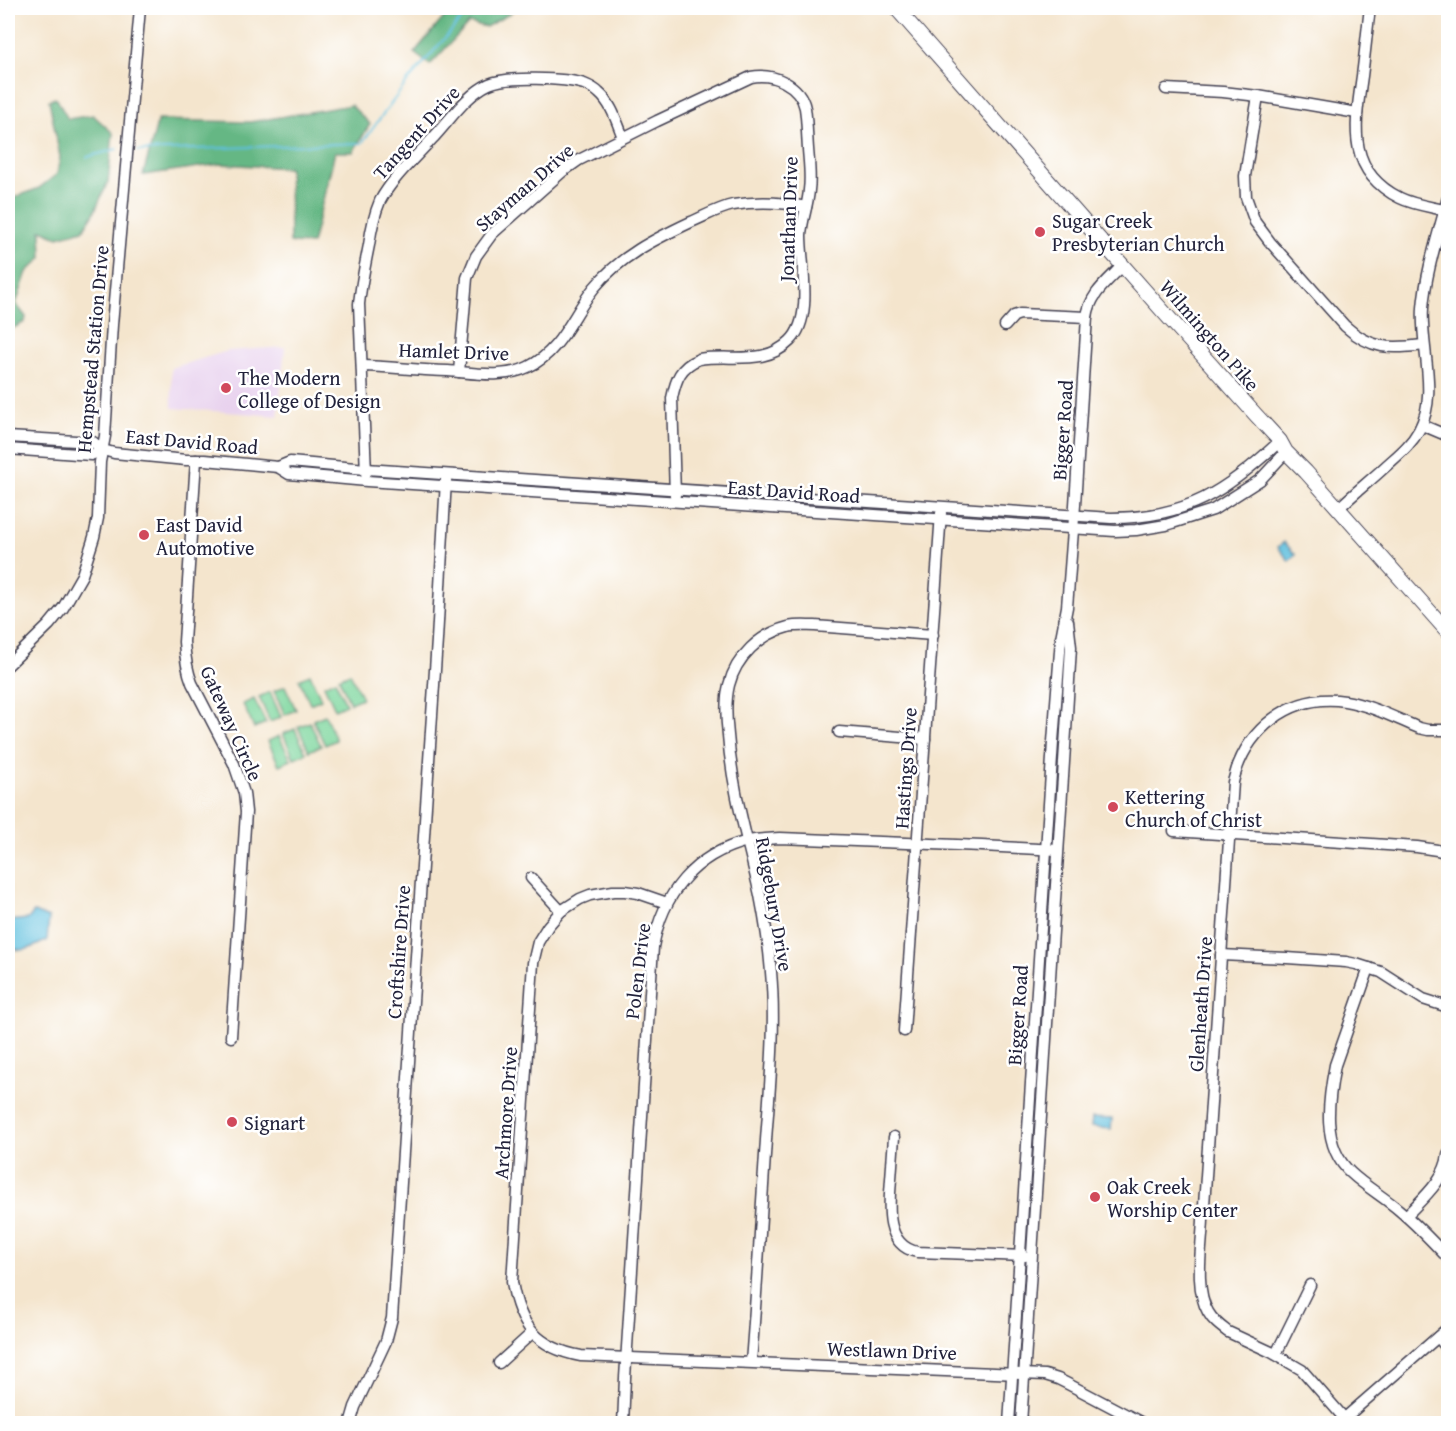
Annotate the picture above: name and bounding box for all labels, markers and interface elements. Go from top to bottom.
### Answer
street label: Tangent Drive [366,78,466,186]
street label: Stayman Drive [468,136,580,238]
street label: Jonathan Drive [771,156,805,285]
place label: Sugar Creek Presbyterian Church [1052,206,1224,258]
marker: Sugar Creek Presbyterian Church [1033,225,1047,239]
street label: Hempstead Station Drive [68,244,116,454]
street label: Wilmington Pike [1153,273,1267,397]
street label: Hamlet Drive [398,335,510,367]
place label: The Modern College of Design [238,363,381,415]
street label: Bigger Road [1044,378,1080,481]
marker: The Modern College of Design [219,381,233,395]
street label: East David Road [125,421,260,461]
street label: East David Road [727,472,862,510]
place label: East David Automotive [156,510,254,562]
marker: East David Automotive [137,528,151,542]
street label: Gateway Circle [194,661,270,785]
street label: Hastings Drive [886,706,924,830]
place label: Kettering Church of Christ [1125,782,1262,834]
marker: Kettering Church of Christ [1106,800,1120,814]
street label: Ridgebury Drive [749,835,801,973]
street label: Croftshire Drive [379,884,417,1020]
street label: Polen Drive [617,921,657,1021]
street label: Glenheath Drive [1181,935,1219,1073]
street label: Bigger Road [999,963,1035,1066]
street label: Archmore Drive [486,1046,524,1180]
place label: Signart [244,1108,305,1137]
marker: Signart [225,1115,239,1129]
place label: Oak Creek Worship Center [1107,1172,1238,1224]
marker: Oak Creek Worship Center [1088,1190,1102,1204]
street label: Westlawn Drive [826,1333,958,1367]

